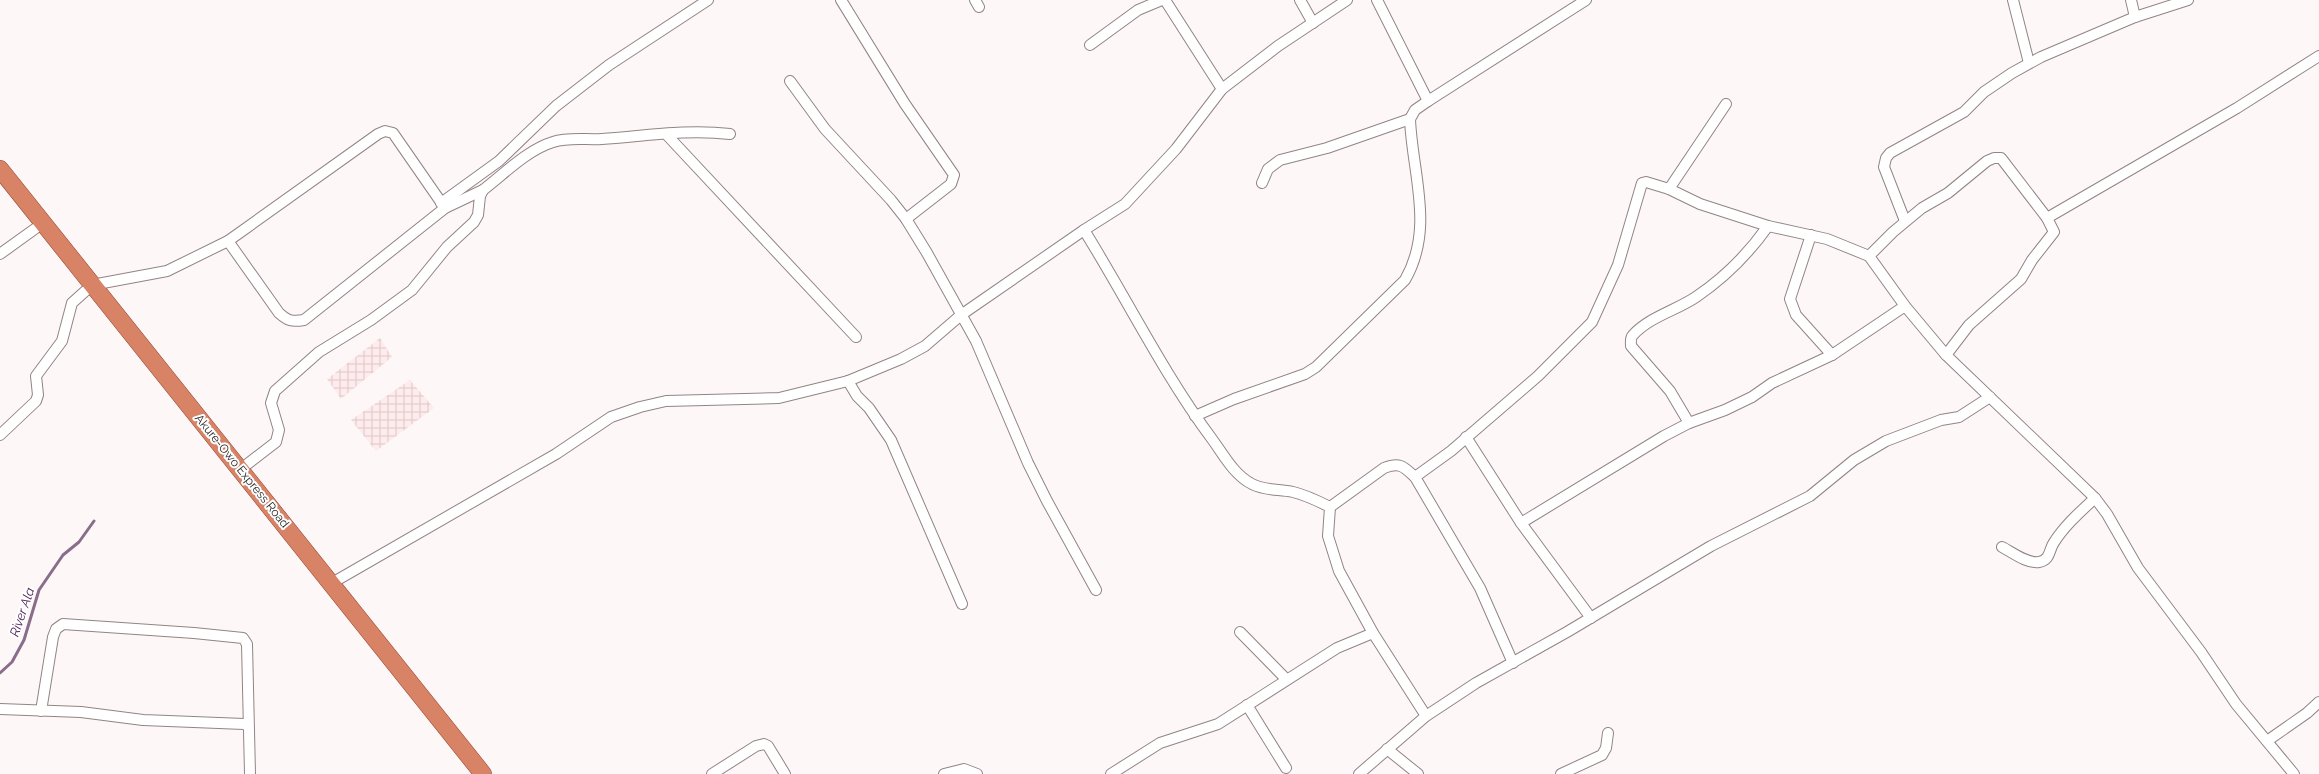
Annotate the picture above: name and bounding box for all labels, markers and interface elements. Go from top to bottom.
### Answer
street label: Akure-Owo Express Road [192,412,292,530]
water label: River Ala [7,585,37,638]

